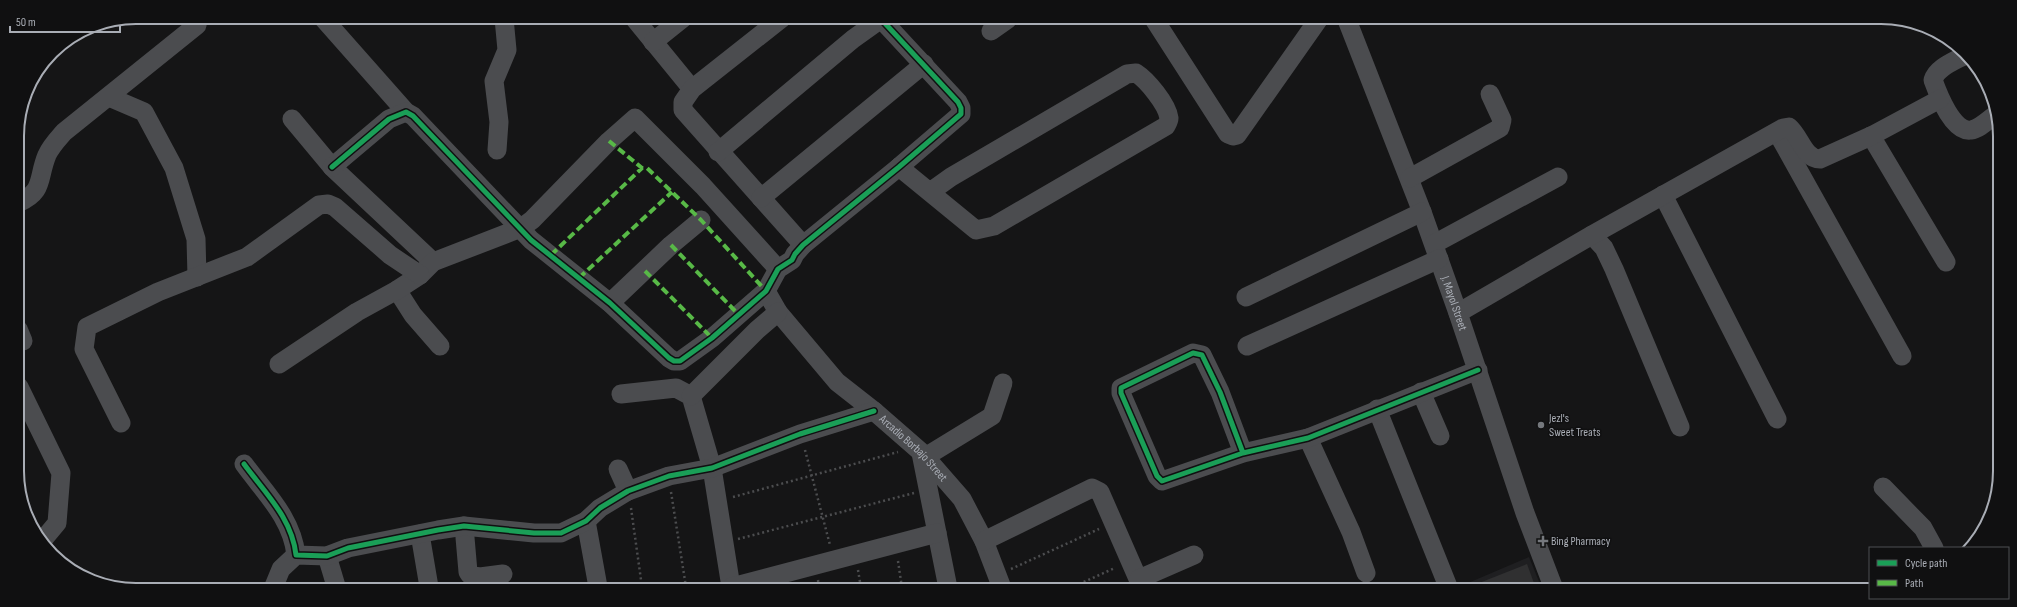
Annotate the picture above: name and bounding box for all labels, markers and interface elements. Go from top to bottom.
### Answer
scale bar [10,8,120,34]
text: 50 m [16,15,36,30]
street label: J. Mayol Street [1438,273,1471,333]
street label: Arcadio Borbajo Street [875,411,951,485]
place label: Jezl's Sweet Treats [1548,411,1601,440]
marker: Jezl's Sweet Treats [1536,420,1546,430]
place label: Bing Pharmacy [1551,534,1611,549]
marker: Bing Pharmacy [1538,536,1548,546]
legend [1869,547,2009,599]
text: Cycle path [1905,556,1947,571]
text: Path [1905,576,1923,591]

